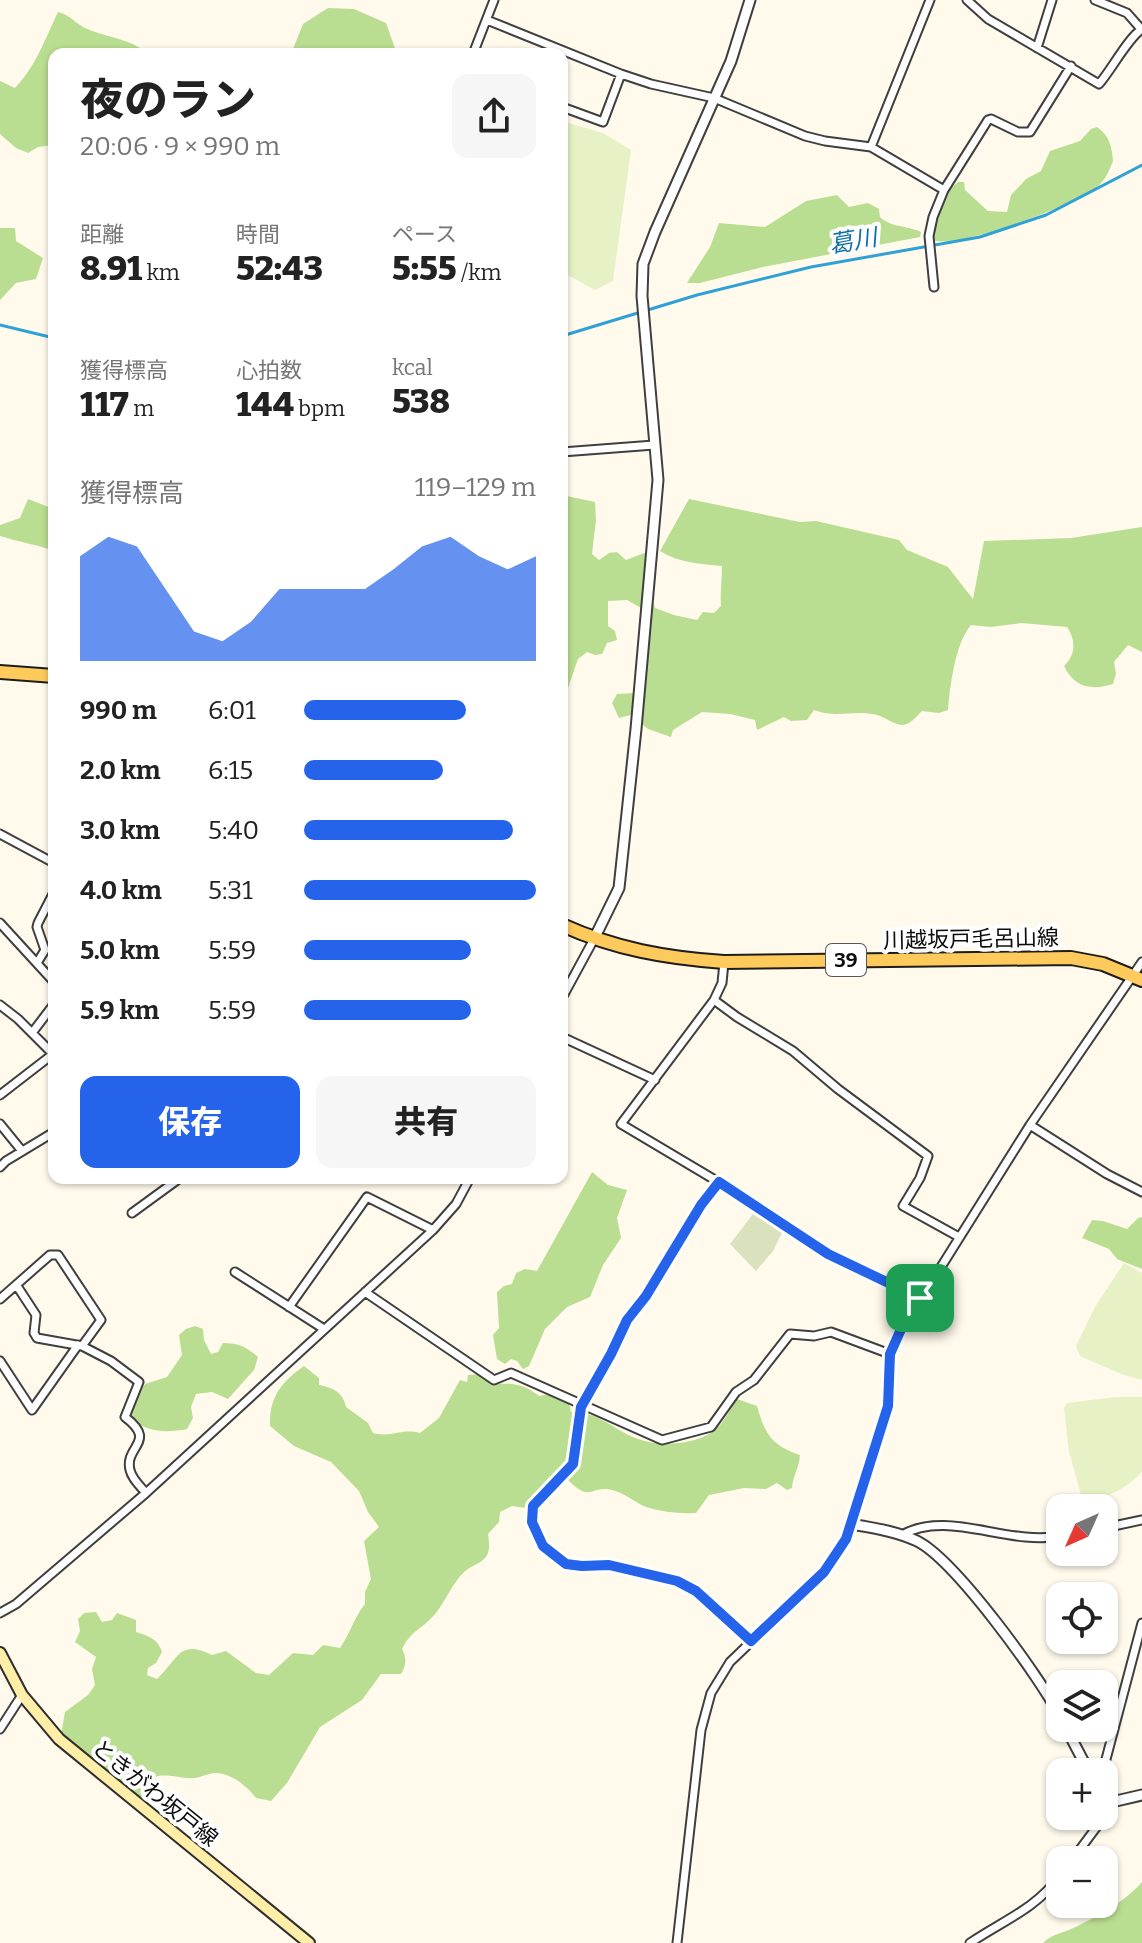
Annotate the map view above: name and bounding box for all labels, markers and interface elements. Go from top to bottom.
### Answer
text: 夜のラン [80,74,256,127]
button: share [452,74,536,158]
text: 20:06 · 9 × 990 m [80,131,280,162]
text: 距離 [80,221,124,248]
text: 時間 [236,221,280,248]
text: ペース [392,221,457,248]
water label: 葛川 [827,223,882,259]
text: 8.91 [80,248,142,289]
text: 52:43 [236,248,323,289]
text: 5:55 [392,248,457,289]
text: km [142,259,180,286]
text: /km [457,259,501,286]
text: kcal [392,354,433,381]
text: 獲得標高 [80,357,168,384]
text: 心拍数 [236,357,302,384]
text: 538 [392,381,450,422]
text: 117 [80,384,129,425]
text: 144 [236,384,294,425]
text: m [129,395,154,422]
text: bpm [294,395,345,422]
text: 119–129 m [415,472,536,503]
text: 獲得標高 [80,478,184,509]
text: 990 m [80,695,157,726]
text: 6:01 [208,695,256,726]
text: 2.0 km [80,755,161,786]
text: 6:15 [208,755,253,786]
text: 3.0 km [80,815,160,846]
text: 5:40 [208,815,259,846]
text: 4.0 km [80,875,162,906]
text: 5:31 [208,875,253,906]
street label: 川越坂戸毛呂山線 [883,924,1059,954]
text: 5.0 km [80,935,160,966]
text: 5:59 [208,935,256,966]
road number: 39 [826,944,866,976]
text: 5.9 km [80,995,159,1026]
text: 5:59 [208,995,256,1026]
button: 保存 [80,1076,300,1168]
button: 共有 [316,1076,536,1168]
pin [886,1264,954,1332]
icon: arrive [898,1276,942,1320]
north arrow [1046,1494,1118,1566]
map controls [1046,1494,1118,1918]
button: locate [1046,1582,1118,1654]
button: layers [1046,1670,1118,1742]
street label: ときがわ坂戸線 [87,1734,223,1852]
button: + [1046,1758,1118,1830]
button: − [1046,1846,1118,1918]

